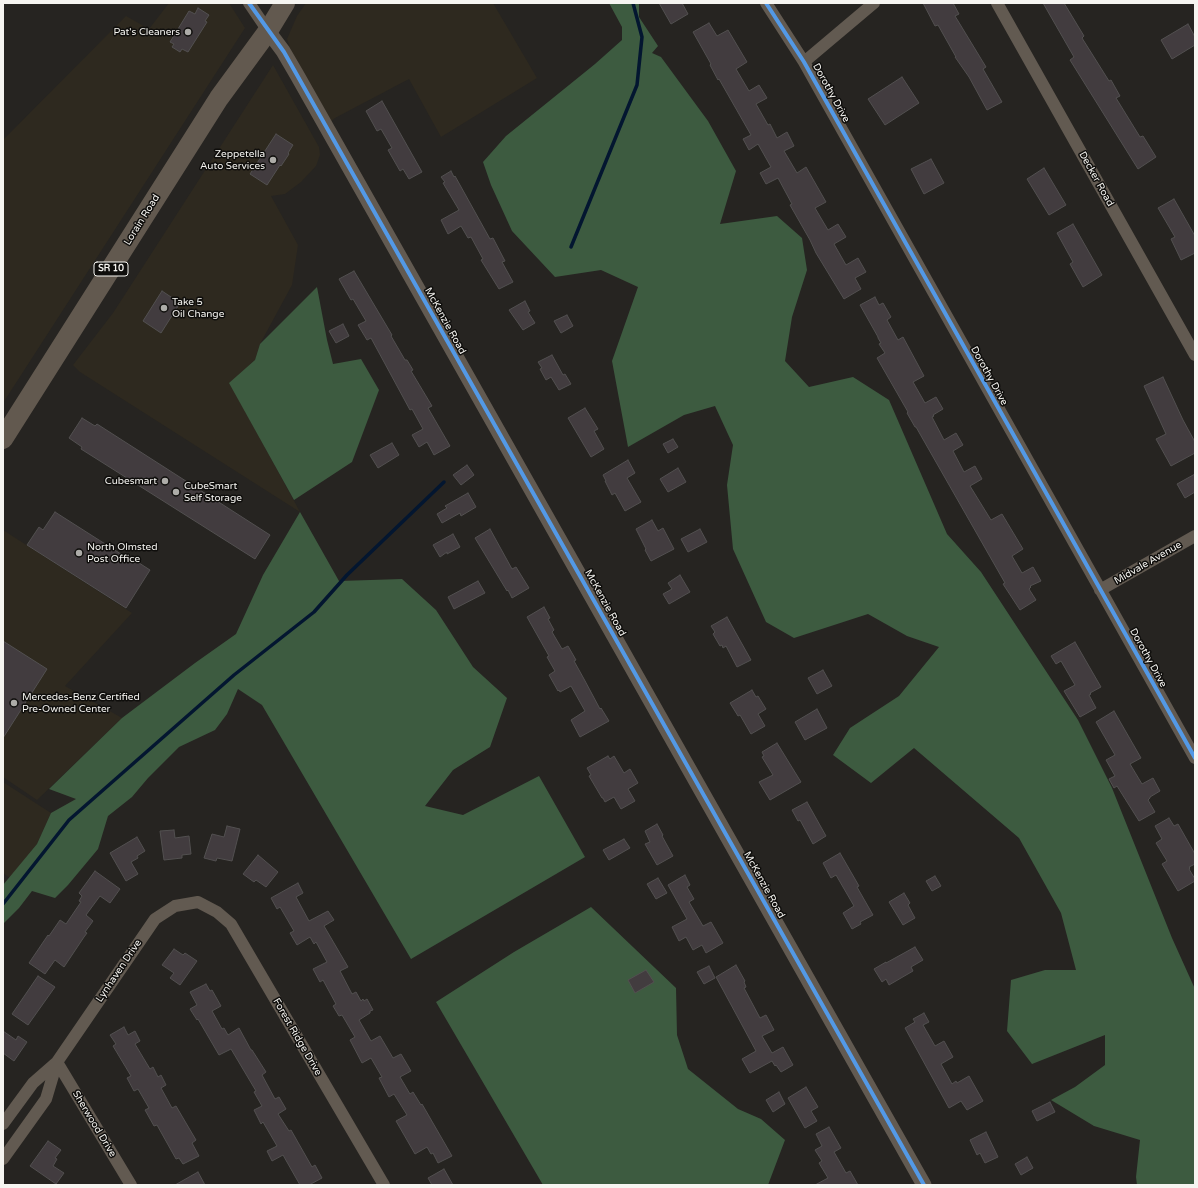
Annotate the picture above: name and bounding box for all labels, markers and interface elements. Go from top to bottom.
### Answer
place label: Pat's Cleaners [114,26,180,38]
marker: Pat's Cleaners [183,27,193,37]
street label: Dorothy Drive [810,61,852,125]
place label: Zeppetella Auto Services [200,148,265,172]
street label: Decker Road [1076,149,1116,209]
marker: Zeppetella Auto Services [268,155,278,165]
street label: Lorain Road [122,192,162,248]
road number: SR 10 [94,262,128,276]
street label: McKenzie Road [422,286,468,356]
place label: Take 5 Oil Change [172,296,224,320]
marker: Take 5 Oil Change [159,303,169,313]
street label: Dorothy Drive [968,344,1010,408]
place label: Cubesmart [105,475,157,487]
marker: Cubesmart [160,476,170,486]
place label: CubeSmart Self Storage [184,480,242,504]
marker: CubeSmart Self Storage [171,487,181,497]
street label: Midvale Avenue [1112,539,1184,587]
place label: North Olmsted Post Office [87,541,157,564]
marker: North Olmsted Post Office [74,548,84,558]
street label: McKenzie Road [582,568,628,638]
street label: Dorothy Drive [1127,626,1169,690]
place label: Mercedes-Benz Certified Pre-Owned Center [22,691,140,714]
marker: Mercedes-Benz Certified Pre-Owned Center [9,698,19,708]
street label: McKenzie Road [741,850,787,920]
street label: Lynhaven Drive [94,937,144,1005]
street label: Forest Ridge Drive [270,996,324,1078]
street label: Sherwood Drive [69,1089,119,1159]

